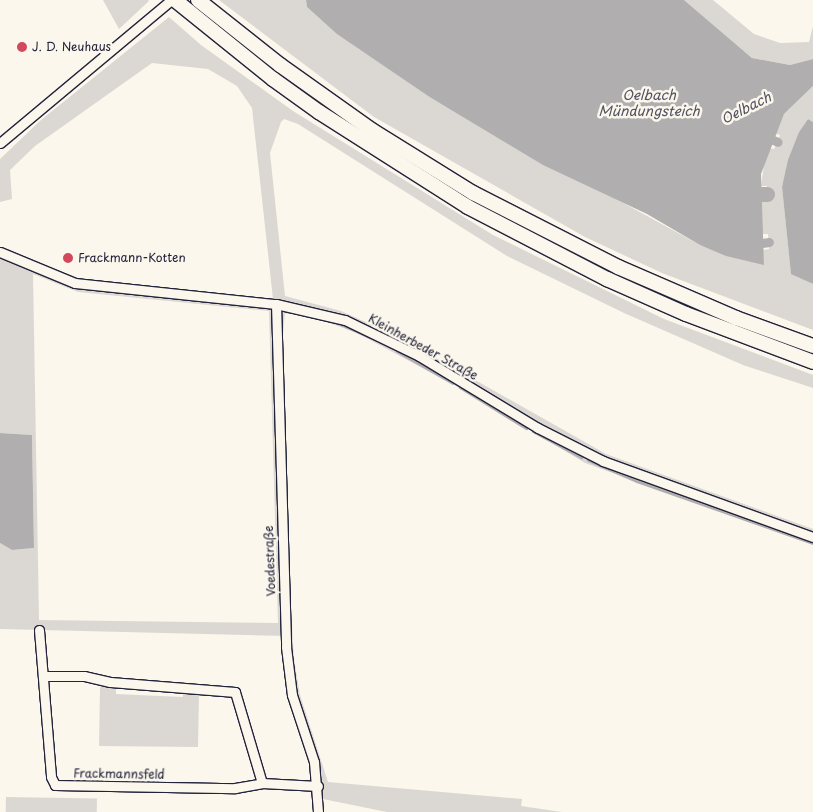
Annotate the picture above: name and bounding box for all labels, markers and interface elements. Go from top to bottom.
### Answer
place label: J. D. Neuhaus [32,40,112,54]
marker: J. D. Neuhaus [16,41,28,53]
water label: Oelbach Mündungsteich [598,87,700,120]
water label: Oelbach [718,88,774,128]
place label: Frackmann-Kotten [78,251,186,265]
marker: Frackmann-Kotten [62,252,74,264]
street label: Kleinherbeder Straße [366,311,480,383]
street label: Voedestraße [262,525,278,597]
street label: Frackmannsfeld [73,766,165,782]

